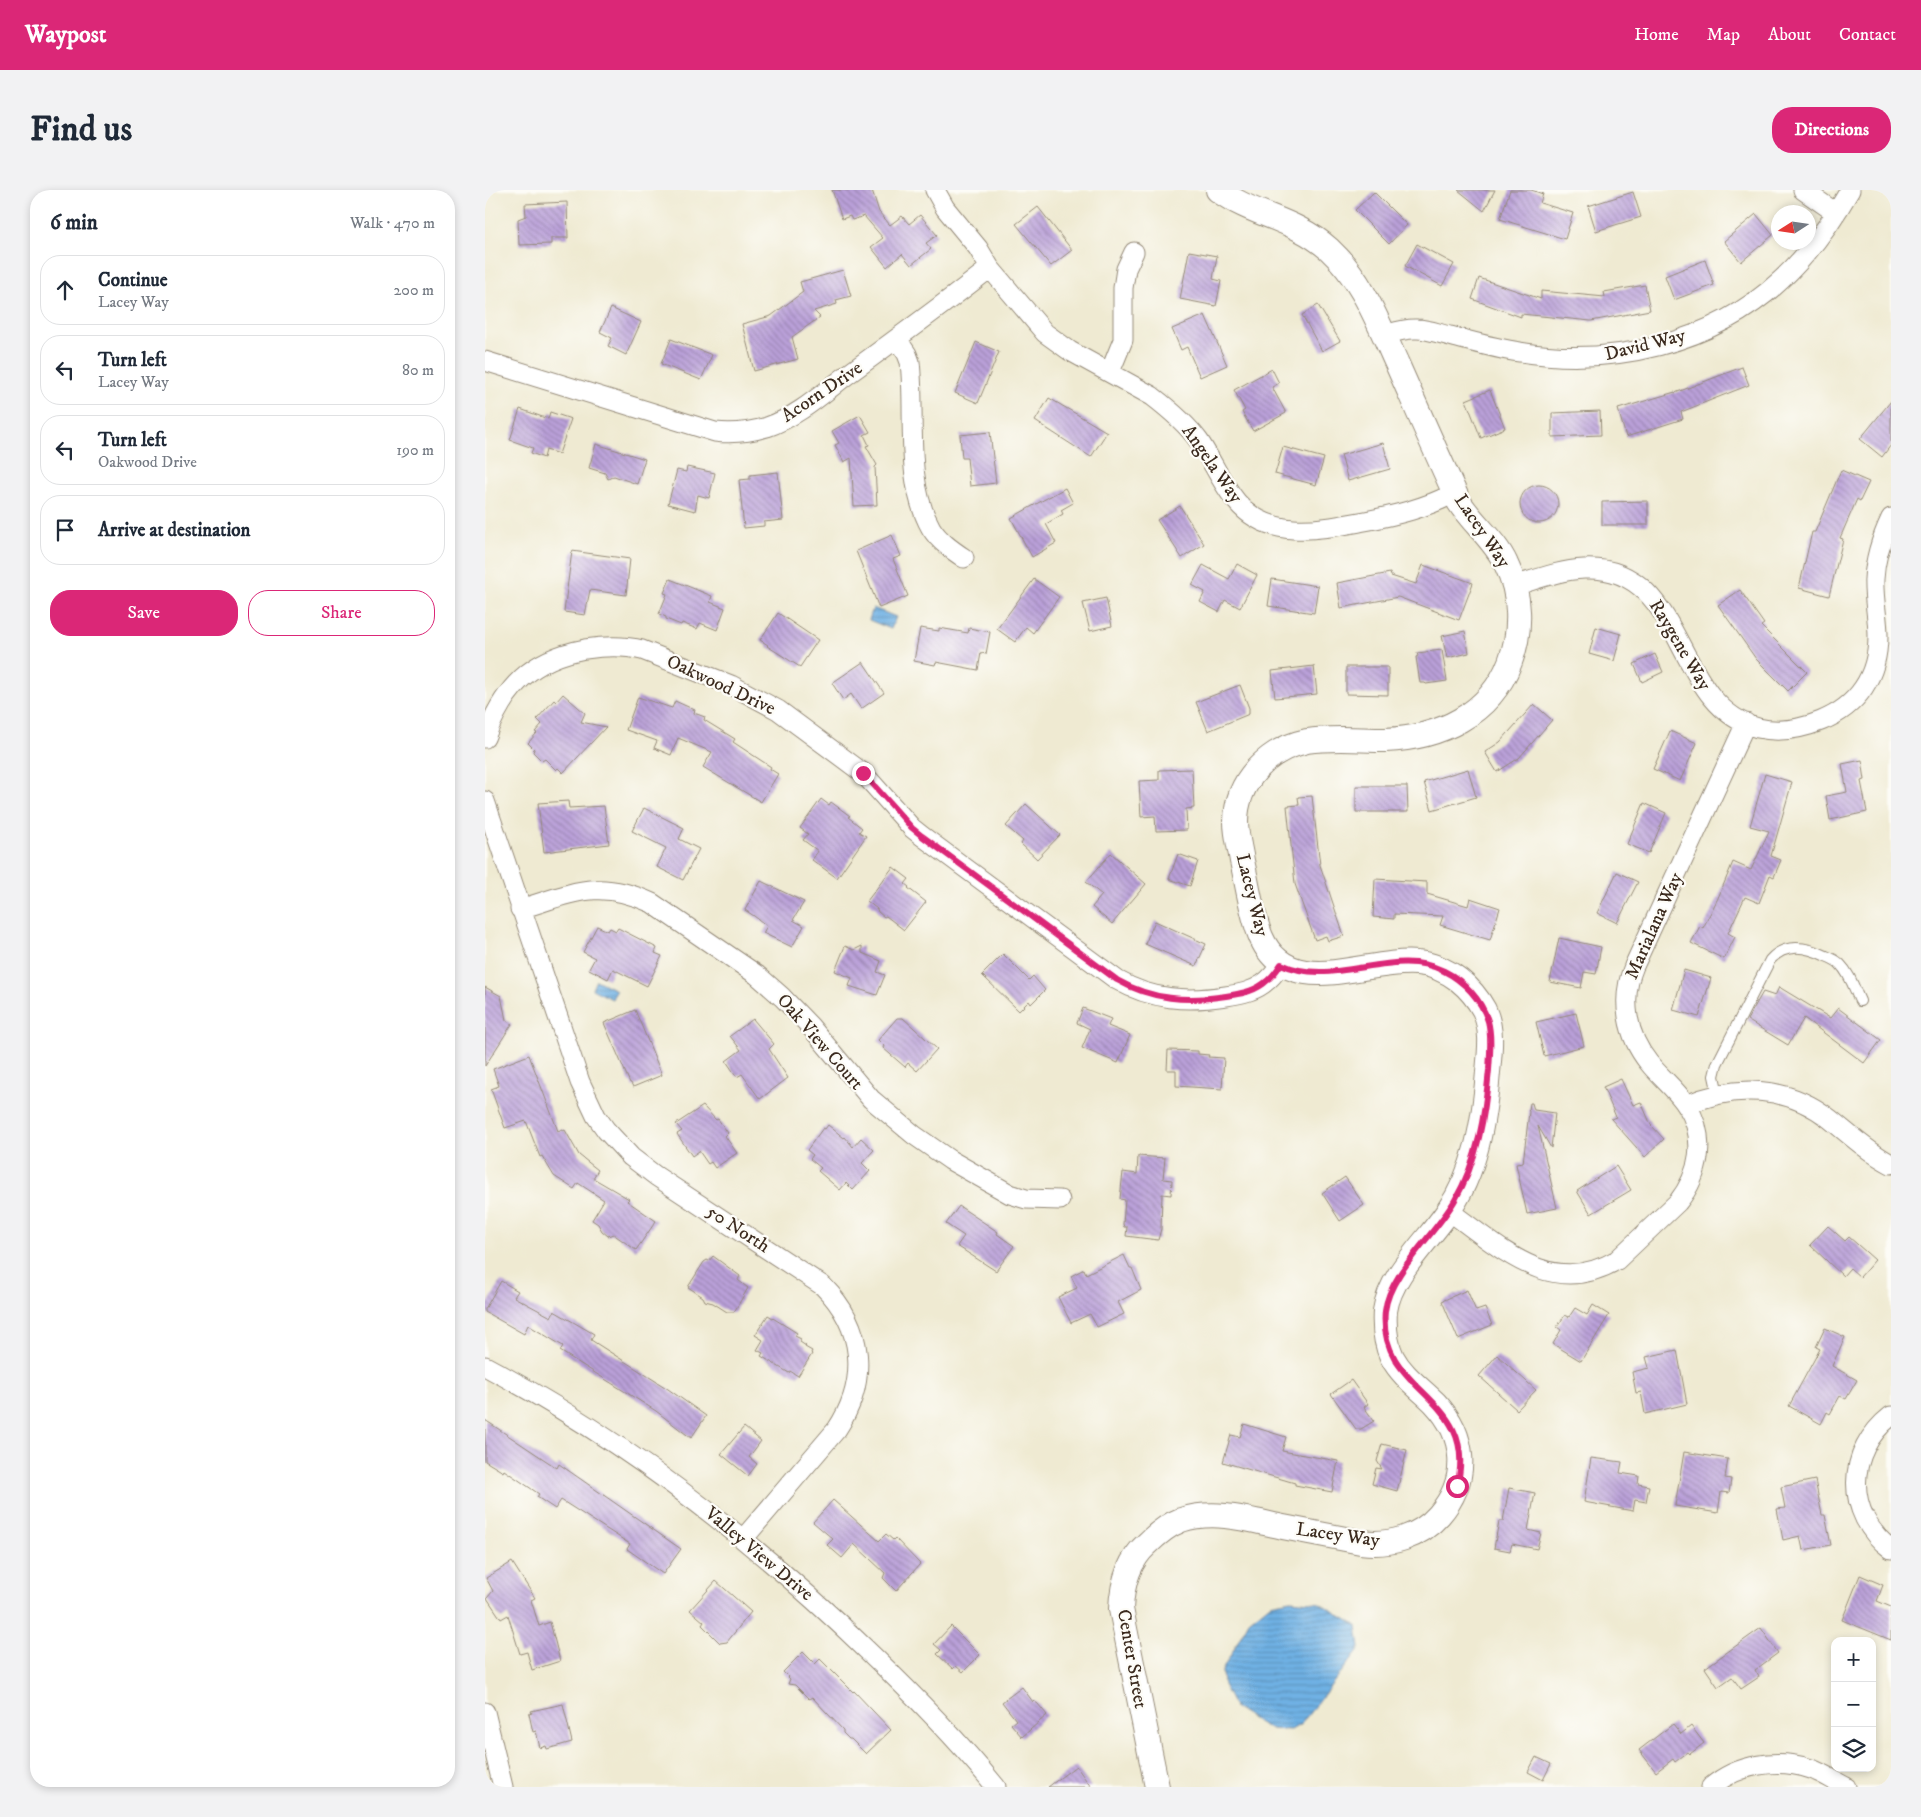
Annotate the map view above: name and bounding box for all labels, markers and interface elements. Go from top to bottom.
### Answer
text: Waypost [25,20,106,50]
text: Home [1634,24,1679,46]
text: Map [1707,24,1740,46]
text: About [1768,24,1811,46]
text: Contact [1839,24,1896,46]
button: Directions [1772,107,1891,153]
text: Find us [30,108,132,152]
north arrow [1771,205,1816,250]
text: 6 min [50,210,98,236]
text: Walk · 470 m [350,213,435,233]
text: Continue [98,269,168,292]
icon: ahead [51,276,79,304]
text: 200 m [393,280,434,300]
text: Lacey Way [98,292,169,312]
street label: David Way [1602,324,1689,366]
text: Turn left [98,349,167,372]
icon: left [51,356,79,384]
street label: Acorn Drive [777,356,867,427]
text: 80 m [402,360,434,380]
text: Lacey Way [98,372,169,392]
street label: Angela Way [1177,420,1248,508]
text: Turn left [98,429,167,452]
icon: left [51,436,79,464]
text: 190 m [396,440,434,460]
text: Oakwood Drive [98,452,197,472]
street label: Lacey Way [1449,490,1516,573]
icon: arrive [51,516,79,544]
text: Arrive at destination [98,519,250,542]
button: Save [50,590,238,636]
button: Share [248,590,435,636]
street label: Raygene Way [1644,595,1717,695]
street label: Oakwood Drive [663,650,779,720]
route end [852,762,875,785]
street label: Lacey Way [1231,851,1274,940]
street label: Marialana Way [1620,868,1688,983]
street label: Oak View Court [772,989,868,1095]
street label: 50 North [702,1200,774,1258]
route start [1446,1475,1469,1498]
street label: Valley View Drive [699,1501,818,1606]
street label: Lacey Way [1295,1518,1382,1552]
street label: Center Street [1112,1608,1152,1710]
map controls [1831,1637,1876,1772]
button: + [1831,1637,1876,1682]
button: − [1831,1682,1876,1727]
button: layers [1831,1727,1876,1772]

